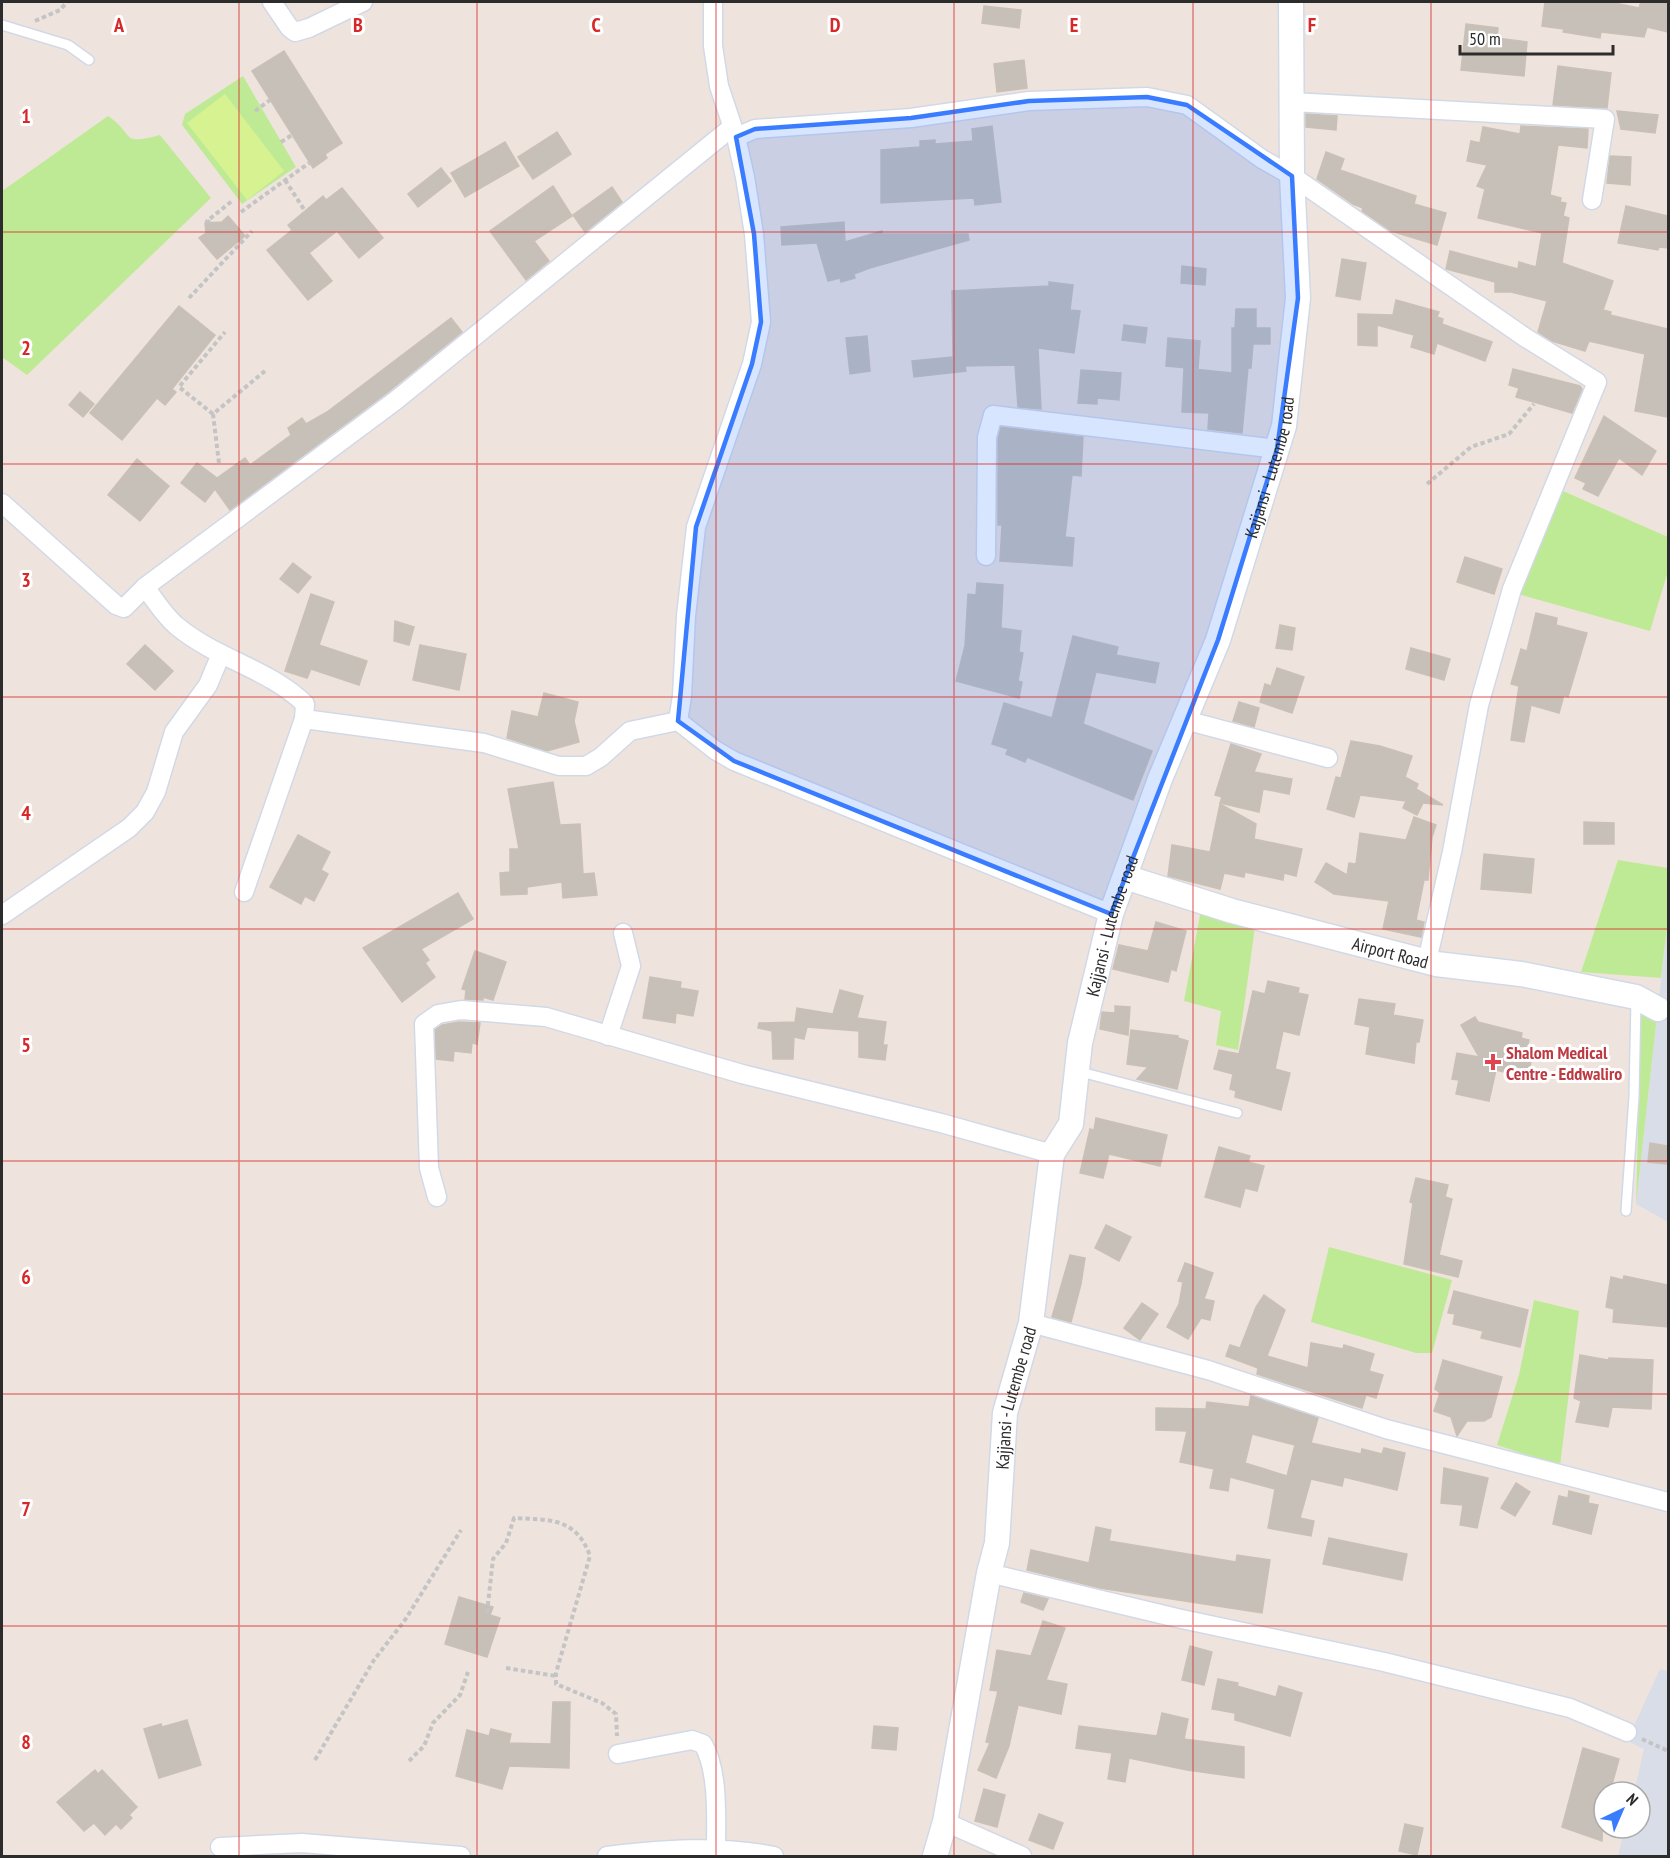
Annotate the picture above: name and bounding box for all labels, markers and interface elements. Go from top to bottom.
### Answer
text: A [113,12,125,38]
text: B [353,12,363,38]
text: C [591,12,601,38]
text: D [830,12,841,38]
text: E [1070,12,1078,38]
text: F [1308,12,1316,38]
scale bar [1460,18,1613,56]
text: 50 m [1469,27,1501,50]
text: 1 [21,103,31,129]
text: 2 [21,335,31,361]
street label: Kajjansi - Lutembe road [1239,395,1299,541]
text: 3 [21,567,31,593]
text: 4 [21,800,31,826]
street label: Kajjansi - Lutembe road [1080,852,1143,999]
street label: Airport Road [1350,931,1431,973]
text: 5 [21,1032,31,1058]
place label: Shalom Medical Centre - Eddwaliro [1506,1041,1622,1085]
marker: Shalom Medical Centre - Eddwaliro [1484,1053,1502,1071]
text: 6 [21,1264,31,1290]
street label: Kajjansi - Lutembe road [990,1324,1041,1470]
text: 7 [21,1496,31,1522]
text: 8 [21,1729,31,1755]
north arrow [1592,1780,1652,1840]
text: N [1622,1789,1642,1809]

